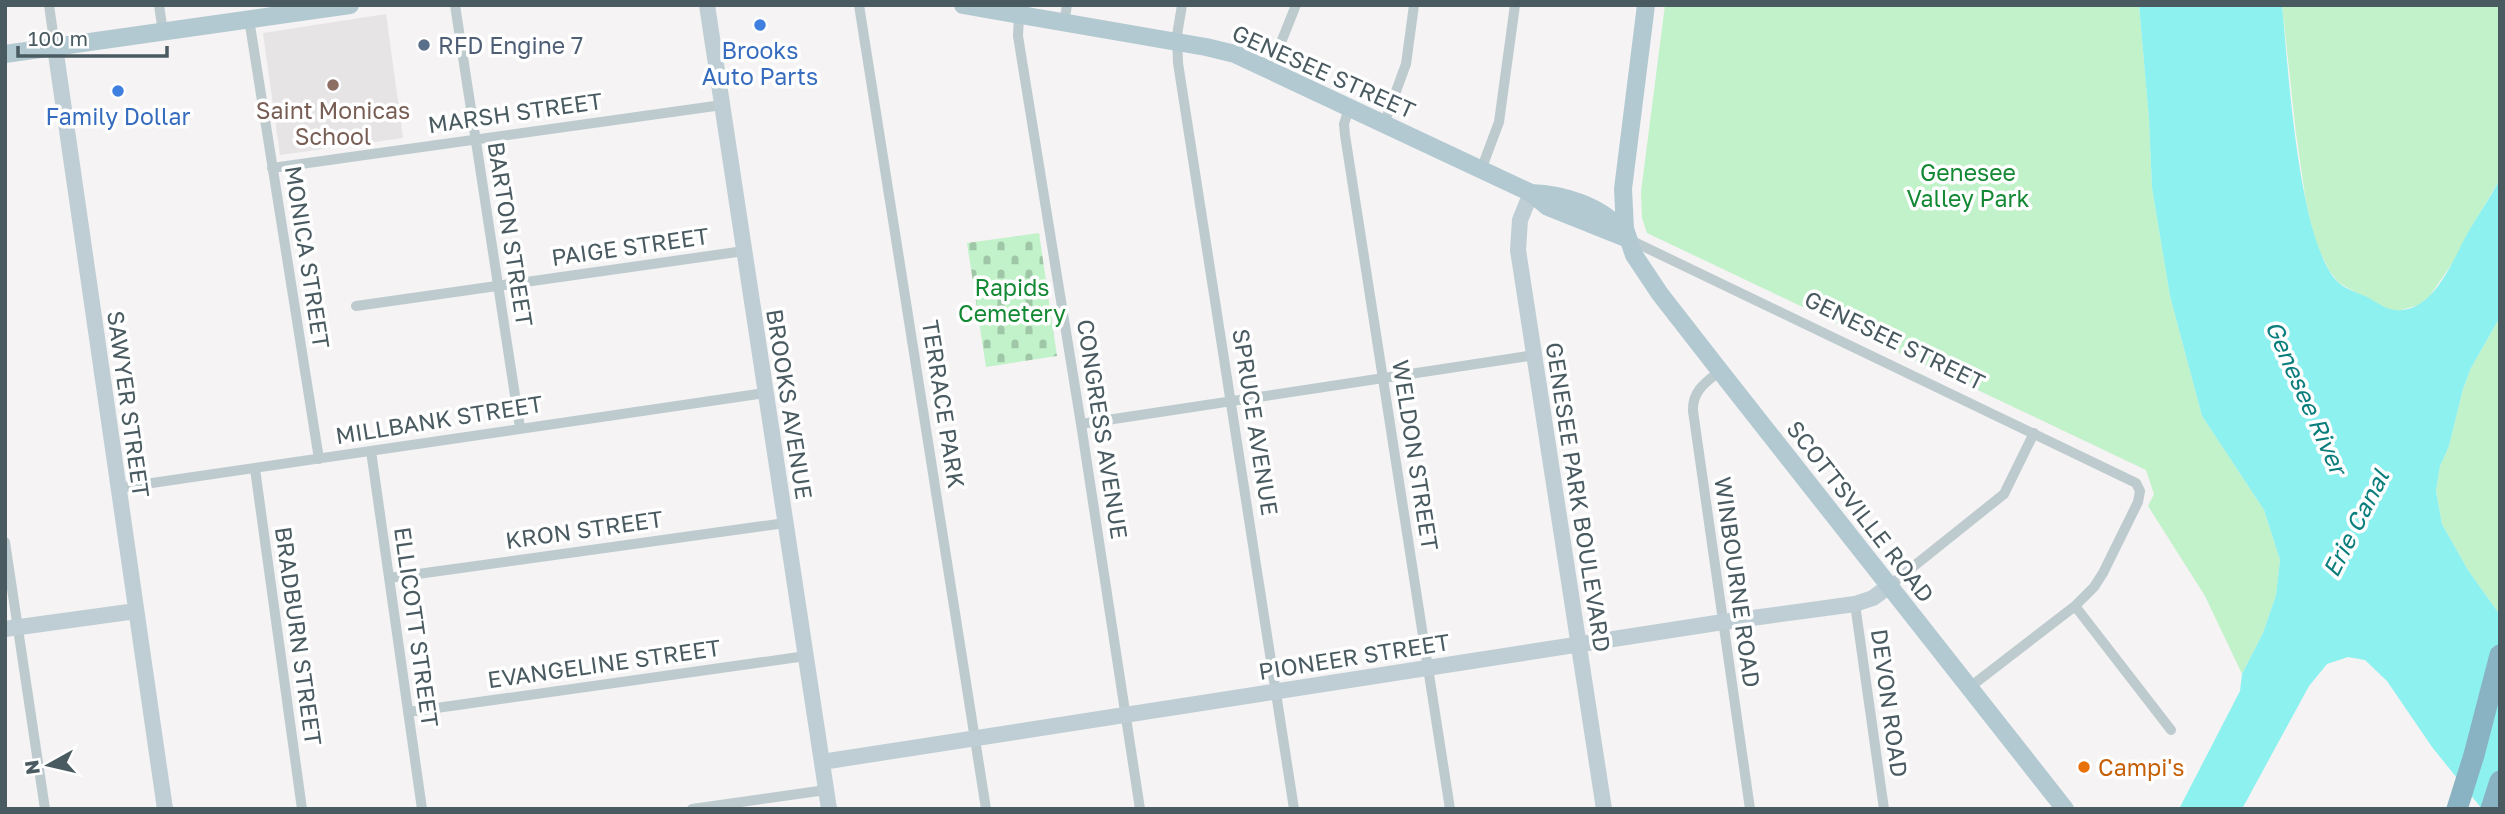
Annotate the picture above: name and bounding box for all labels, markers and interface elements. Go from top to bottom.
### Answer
scale bar [18,14,166,58]
marker: Brooks Auto Parts [752,17,768,33]
street label: GENESEE STREET [1228,18,1420,124]
text: 100 m [28,25,88,51]
place label: RFD Engine 7 [438,31,583,59]
place label: Brooks Auto Parts [702,36,818,90]
marker: RFD Engine 7 [416,37,432,53]
marker: Saint Monicas School [325,77,341,93]
marker: Family Dollar [110,83,126,99]
street label: MARSH STREET [426,86,604,138]
place label: Saint Monicas School [256,96,410,150]
place label: Family Dollar [46,102,190,130]
street label: BARTON STREET [483,140,539,328]
park label: Genesee Valley Park [1907,158,2029,212]
street label: MONICA STREET [280,164,336,350]
street label: PAIGE STREET [549,221,711,271]
park label: Rapids Cemetery [958,273,1066,327]
street label: GENESEE STREET [1800,284,1990,396]
street label: BROOKS AVENUE [761,307,819,501]
street label: SAWYER STREET [102,309,156,499]
water label: Genesee River [2260,316,2355,482]
street label: CONGRESS AVENUE [1072,317,1134,541]
street label: TERRACE PARK [917,318,971,490]
street label: SPRUCE AVENUE [1227,327,1285,517]
street label: GENESEE PARK BOULEVARD [1541,340,1617,654]
street label: WELDON STREET [1387,358,1445,552]
street label: MILLBANK STREET [333,389,545,449]
street label: SCOTTSVILLE ROAD [1781,415,1941,607]
water label: Erie Canal [2316,463,2395,581]
street label: WINBOURNE ROAD [1709,475,1767,689]
street label: KRON STREET [503,504,665,554]
street label: BRADBURN STREET [270,525,328,747]
street label: ELLICOTT STREET [389,525,445,729]
street label: PIONEER STREET [1256,627,1452,685]
street label: DEVON ROAD [1866,627,1914,779]
street label: EVANGELINE STREET [486,633,722,693]
north arrow [14,730,84,800]
place label: Campi's [2098,753,2185,781]
text: N [19,759,44,776]
marker: Campi's [2076,759,2092,775]

